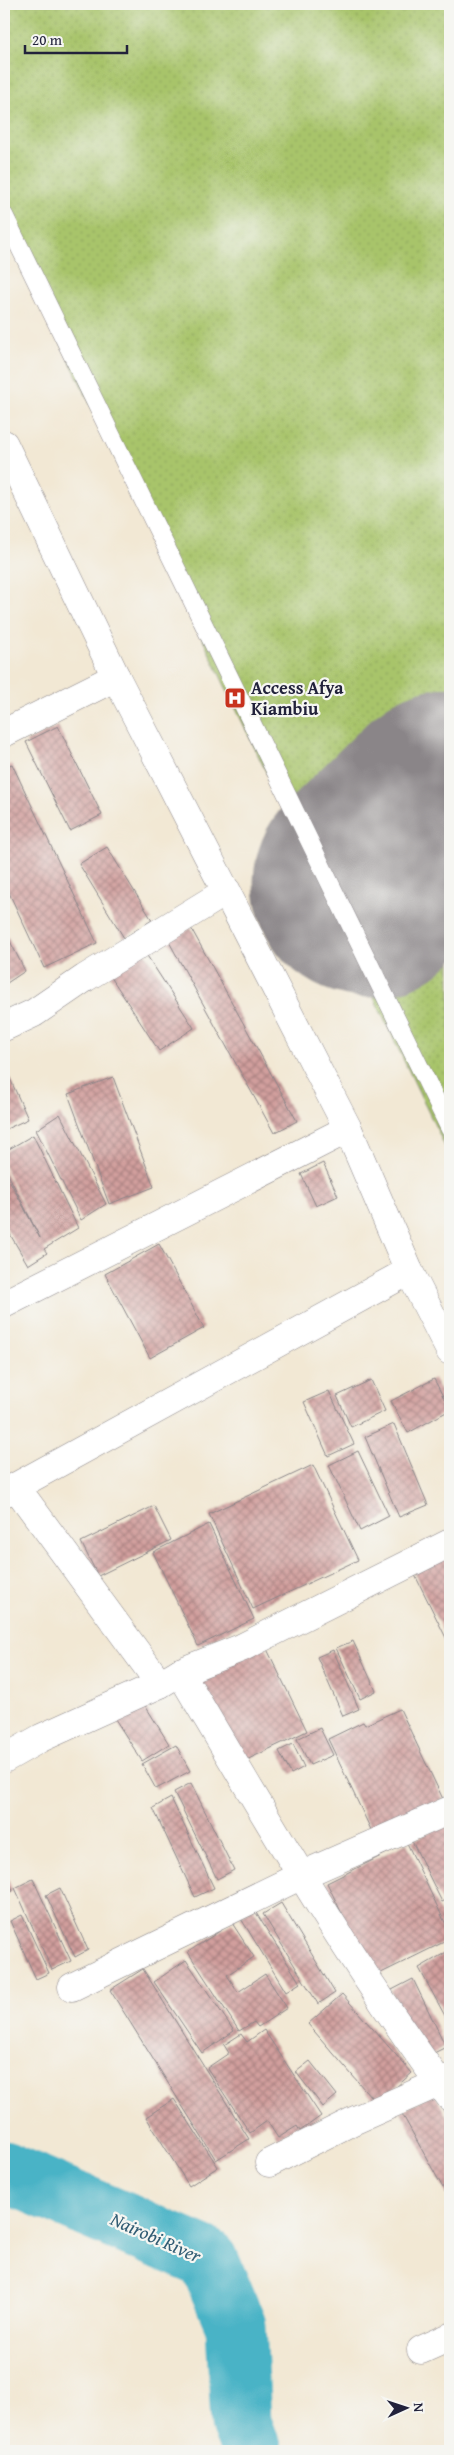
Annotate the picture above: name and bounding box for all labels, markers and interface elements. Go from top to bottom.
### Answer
scale bar [25,22,128,54]
text: 20 m [32,29,63,50]
place label: Access Afya Kiambiu [251,674,344,722]
hospital icon: Access Afya Kiambiu [223,686,247,710]
water label: Nairobi River [105,2204,207,2270]
north arrow [382,2382,432,2432]
text: N [409,2402,429,2413]

